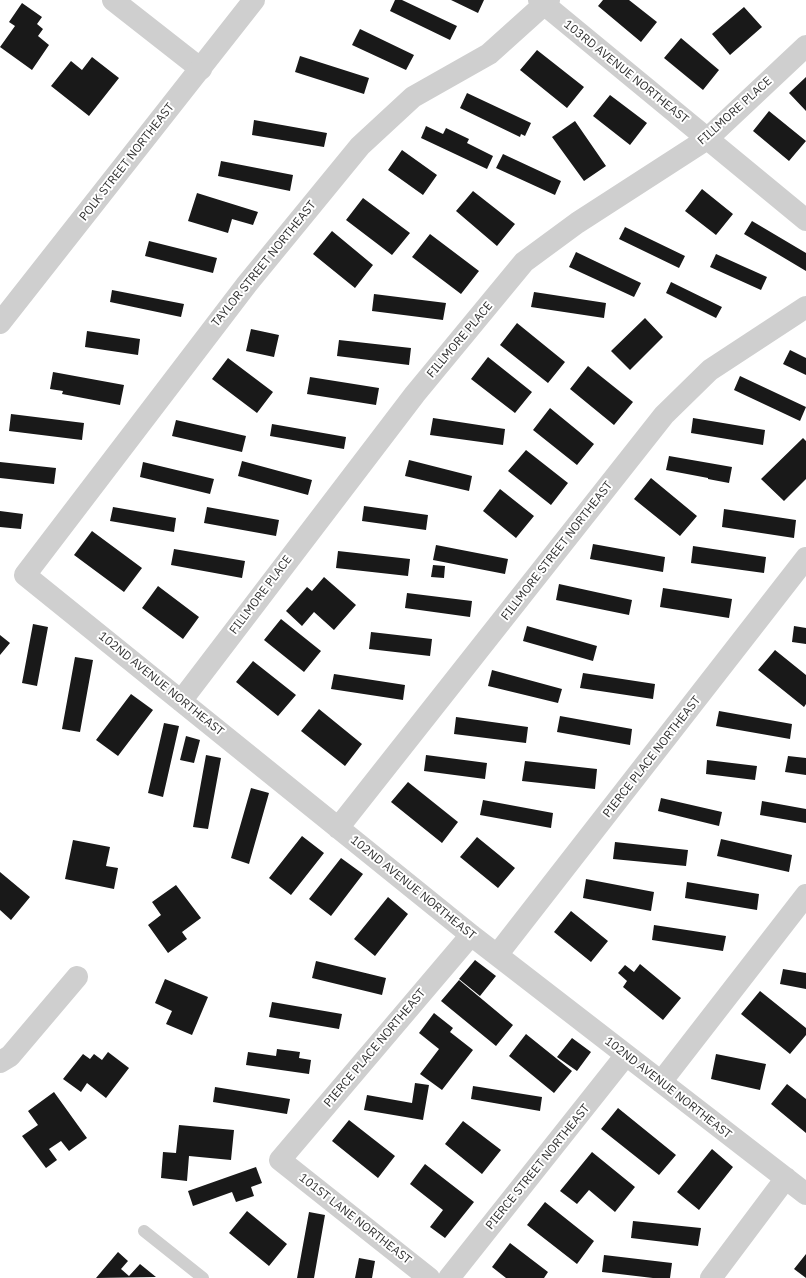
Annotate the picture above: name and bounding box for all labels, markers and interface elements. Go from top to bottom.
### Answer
street label: 103RD AVENUE NORTHEAST [561,17,691,127]
street label: FILLMORE PLACE [695,74,775,148]
street label: POLK STREET NORTHEAST [77,100,177,224]
street label: TAYLOR STREET NORTHEAST [209,198,319,330]
street label: FILLMORE PLACE [424,299,496,381]
street label: FILLMORE STREET NORTHEAST [498,479,616,623]
street label: FILLMORE PLACE [227,553,295,637]
street label: 102ND AVENUE NORTHEAST [95,629,227,739]
street label: PIERCE PLACE NORTHEAST [600,693,704,821]
street label: 102ND AVENUE NORTHEAST [347,833,479,943]
street label: PIERCE PLACE NORTHEAST [321,986,429,1110]
street label: 102ND AVENUE NORTHEAST [602,1034,734,1142]
street label: PIERCE STREET NORTHEAST [483,1101,593,1233]
street label: 101ST LANE NORTHEAST [296,1171,414,1267]

